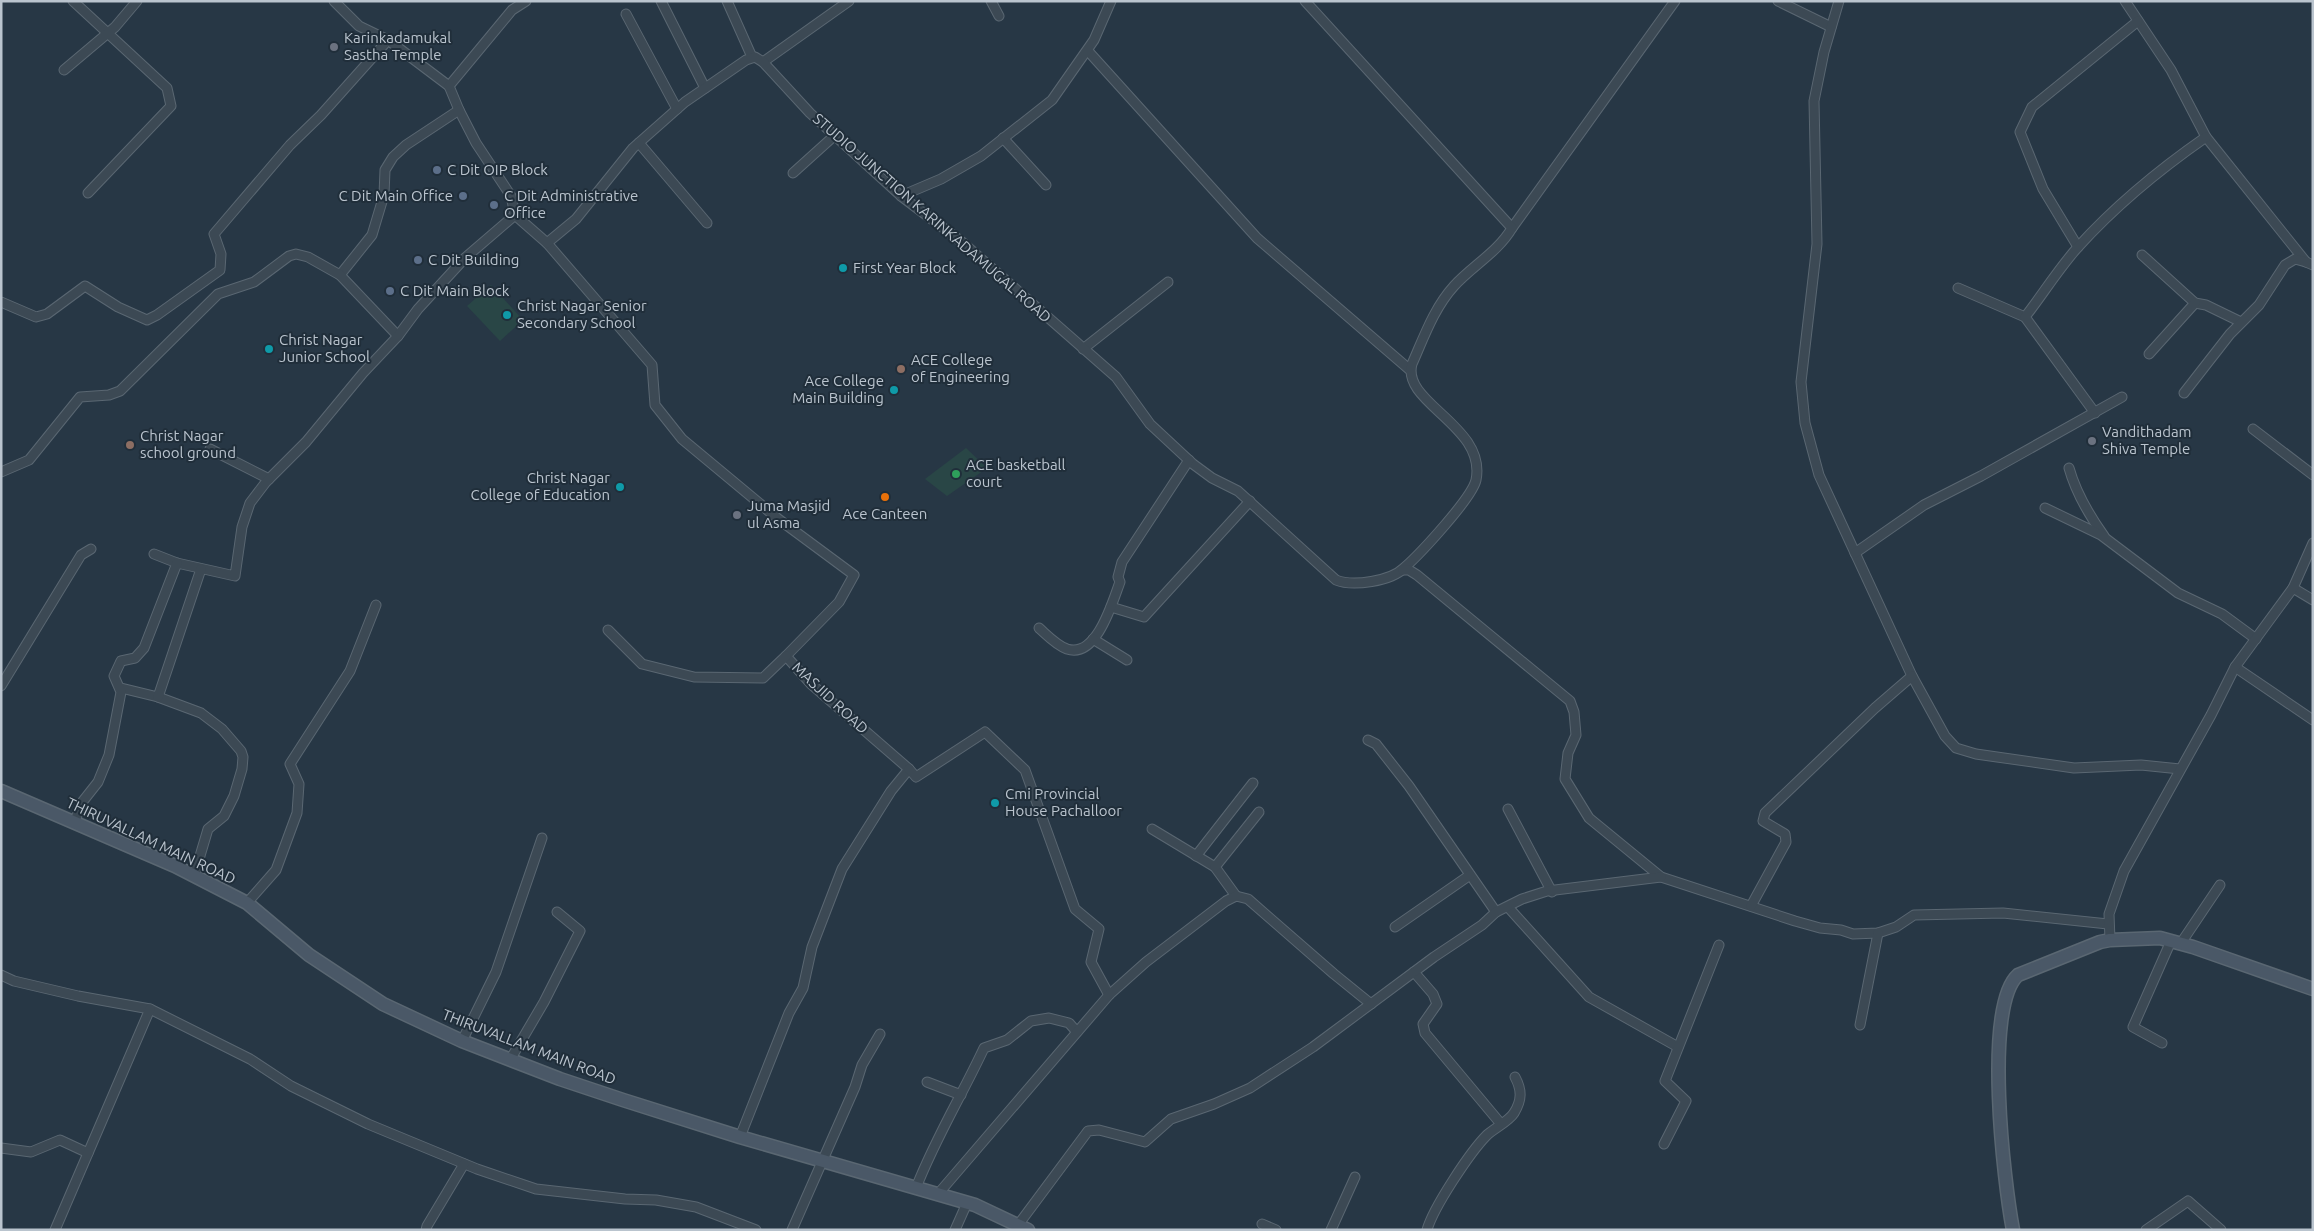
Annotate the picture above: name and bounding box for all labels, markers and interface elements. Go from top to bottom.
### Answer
place label: Karinkadamukal Sastha Temple [344,29,451,63]
marker: Karinkadamukal Sastha Temple [328,41,340,53]
street label: STUDIO JUNCTION KARINKADAMUGAL ROAD [810,110,1055,326]
place label: C Dit OIP Block [447,161,548,178]
marker: C Dit OIP Block [431,164,443,176]
place label: C Dit Main Office [338,187,453,204]
place label: C Dit Administrative Office [504,187,638,221]
marker: C Dit Main Office [457,190,469,202]
marker: C Dit Administrative Office [488,199,500,211]
place label: C Dit Building [428,251,519,268]
marker: C Dit Building [412,254,424,266]
place label: First Year Block [853,259,956,276]
marker: First Year Block [837,262,849,274]
place label: C Dit Main Block [400,282,510,299]
marker: C Dit Main Block [384,285,396,297]
place label: Christ Nagar Senior Secondary School [517,297,647,331]
marker: Christ Nagar Senior Secondary School [501,309,513,321]
place label: Christ Nagar Junior School [279,331,370,365]
marker: Christ Nagar Junior School [263,343,275,355]
place label: ACE College of Engineering [911,351,1010,385]
marker: ACE College of Engineering [895,363,907,375]
place label: Ace College Main Building [792,372,884,406]
marker: Ace College Main Building [888,384,900,396]
place label: Vandithadam Shiva Temple [2102,423,2192,457]
place label: Christ Nagar school ground [140,427,236,461]
marker: Vandithadam Shiva Temple [2086,435,2098,447]
marker: Christ Nagar school ground [124,439,136,451]
place label: ACE basketball court [966,456,1066,490]
marker: ACE basketball court [950,468,962,480]
place label: Christ Nagar College of Education [470,469,610,503]
marker: Christ Nagar College of Education [614,481,626,493]
marker: Ace Canteen [879,491,891,503]
place label: Juma Masjid ul Asma [747,497,830,531]
place label: Ace Canteen [843,505,927,522]
marker: Juma Masjid ul Asma [731,509,743,521]
street label: MASJID ROAD [789,658,872,737]
place label: Cmi Provincial House Pachalloor [1005,785,1122,819]
street label: THIRUVALLAM MAIN ROAD [64,794,238,887]
marker: Cmi Provincial House Pachalloor [989,797,1001,809]
street label: THIRUVALLAM MAIN ROAD [440,1006,618,1088]

